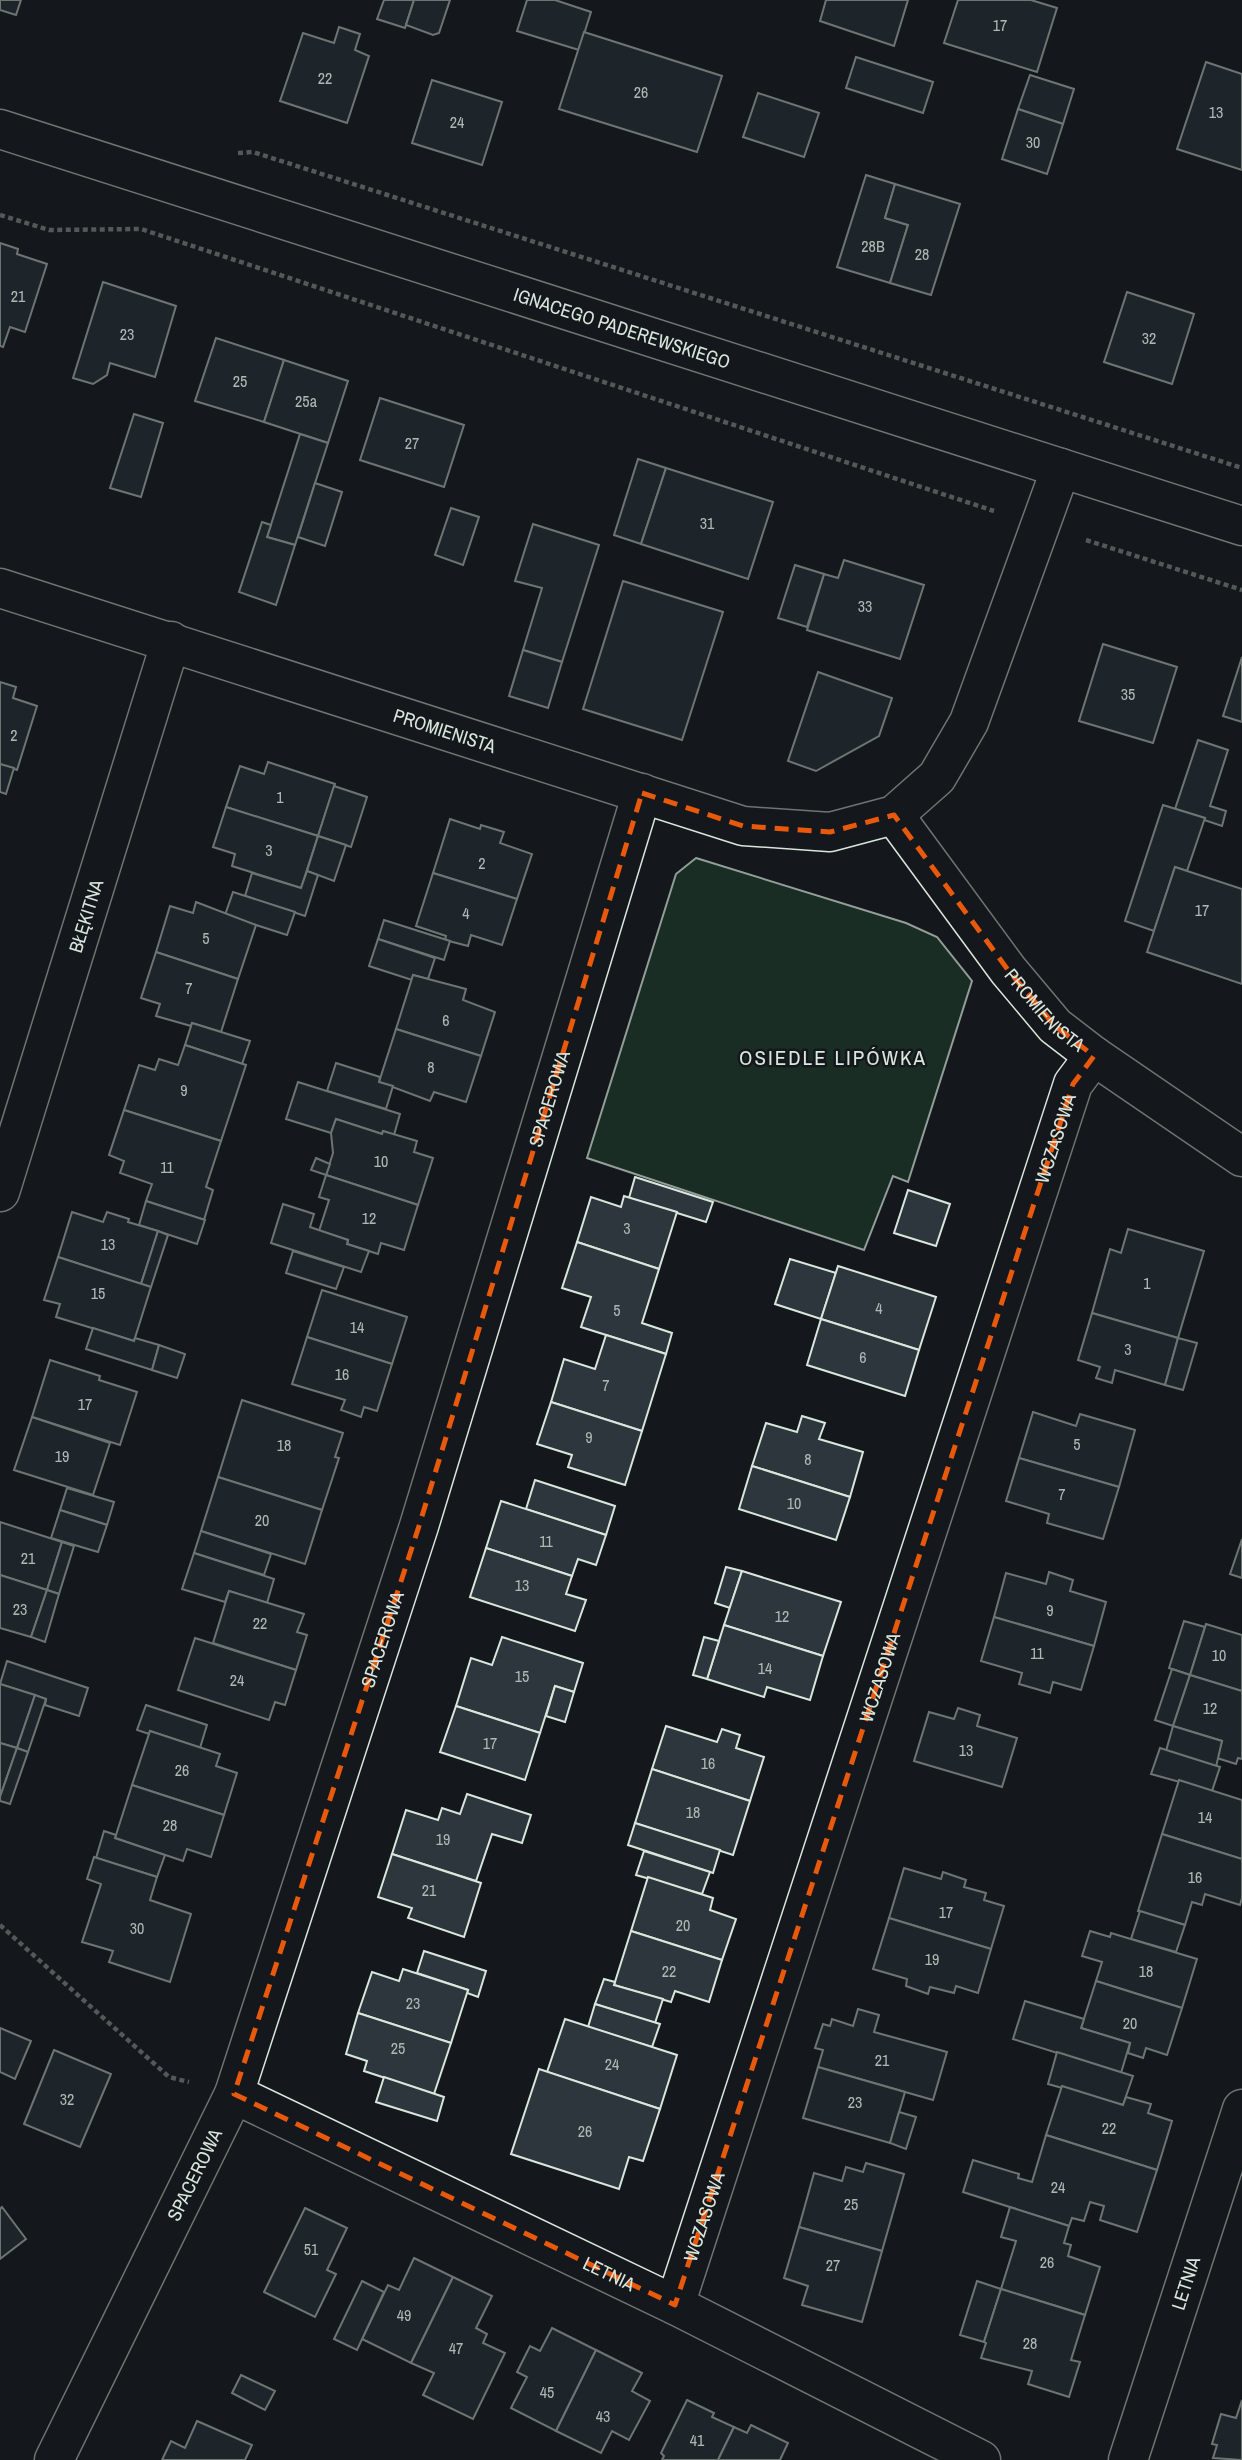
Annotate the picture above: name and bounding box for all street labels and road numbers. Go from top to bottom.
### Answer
street label: IGNACEGO PADEREWSKIEGO [510,281,734,375]
street label: PROMIENISTA [390,702,500,759]
street label: BŁĘKITNA [62,876,109,956]
street label: PROMIENISTA [999,963,1091,1058]
street label: SPACEROWA [522,1047,576,1150]
street label: WCZASOWA [1028,1090,1082,1187]
street label: SPACEROWA [354,1587,410,1691]
street label: WCZASOWA [853,1629,906,1726]
street label: SPACEROWA [161,2124,228,2225]
street label: WCZASOWA [677,2168,731,2265]
street label: LETNIA [579,2250,640,2297]
street label: LETNIA [1165,2253,1206,2313]

